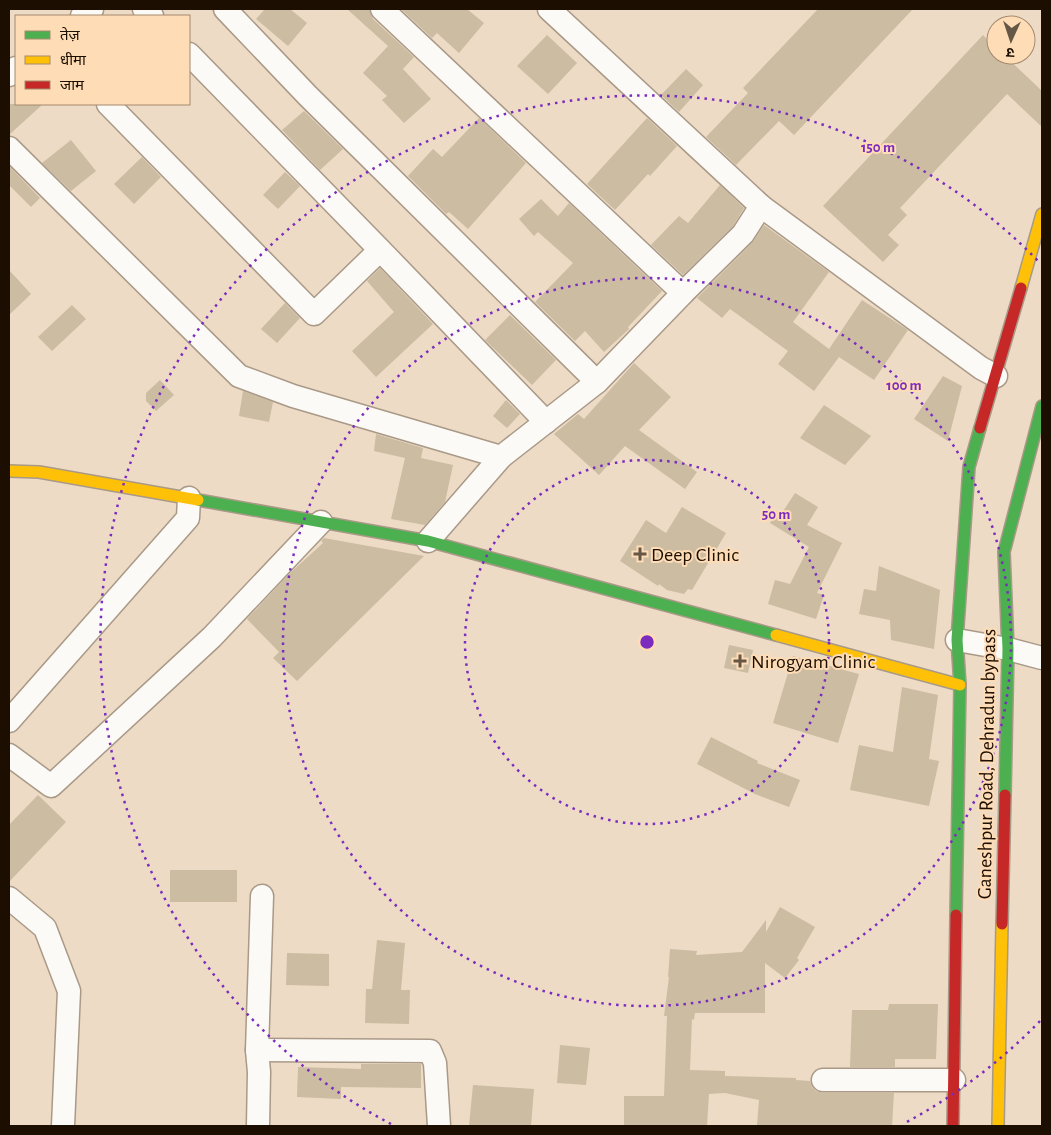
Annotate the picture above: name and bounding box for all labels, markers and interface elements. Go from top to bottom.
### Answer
legend [15,15,190,105]
north arrow [986,15,1036,65]
text: तेज़ [60,26,81,43]
text: उ [1005,45,1015,59]
text: धीमा [60,52,87,68]
text: जाम [60,78,85,93]
text: 150 m [861,140,895,155]
text: 100 m [886,378,922,393]
text: 50 m [762,507,790,522]
place label: Deep Clinic [651,545,739,565]
marker: Deep Clinic [633,547,647,561]
street label: Ganeshpur Road, Dehradun bypass [975,629,999,899]
centre of rings [638,633,656,651]
place label: Nirogyam Clinic [751,652,875,672]
marker: Nirogyam Clinic [733,654,747,668]

